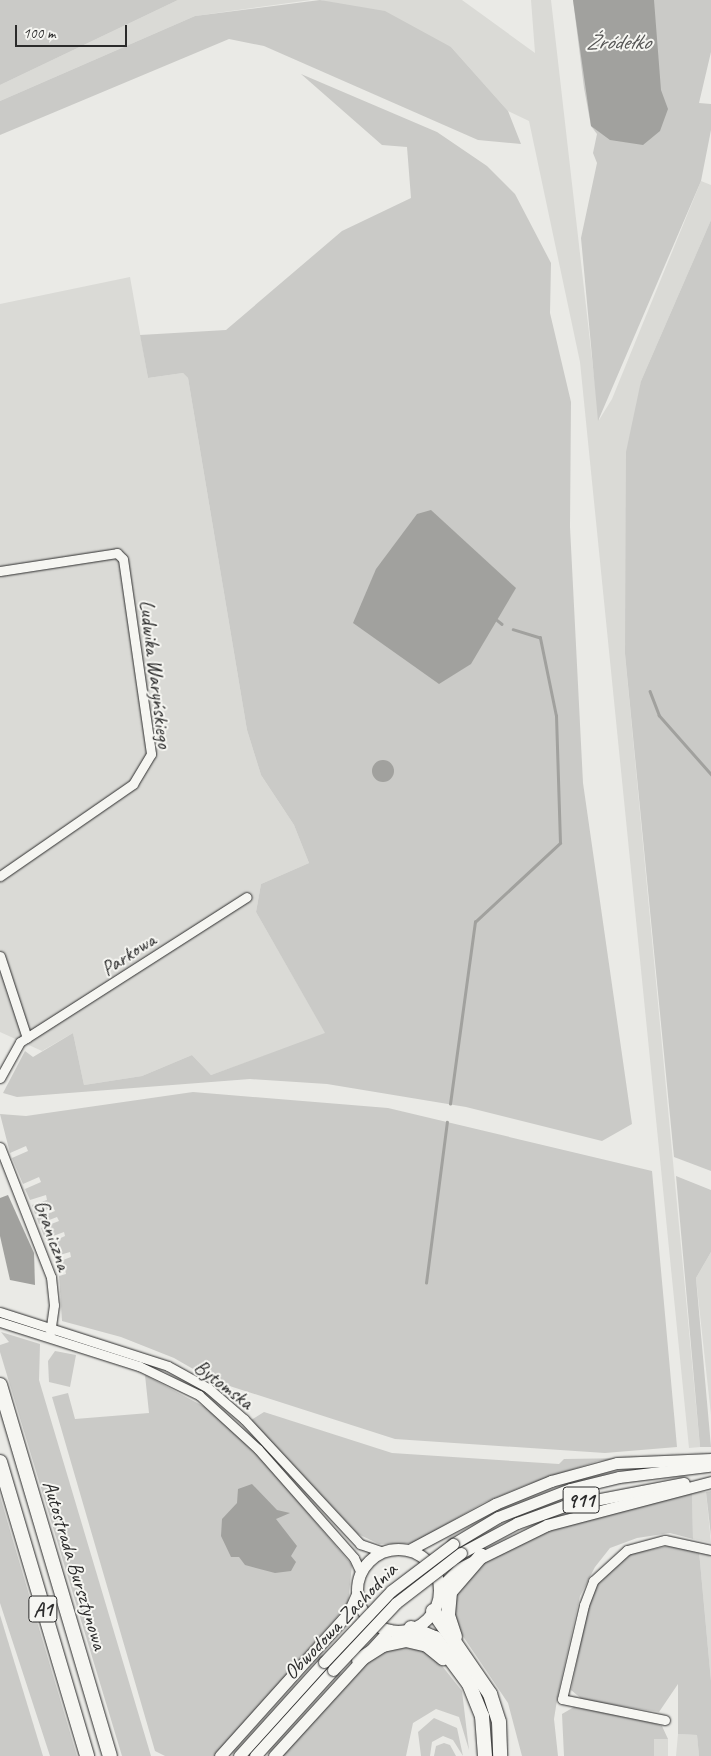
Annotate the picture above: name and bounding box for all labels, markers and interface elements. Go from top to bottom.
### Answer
scale bar [18,15,130,47]
text: 100 m [23,24,55,43]
water label: Źródełko [586,30,650,56]
street label: Ludwika Waryńskiego [134,598,178,750]
street label: Parkowa [96,927,160,981]
street label: Graniczna [29,1197,77,1273]
street label: Bytomska [189,1354,259,1414]
street label: Autostrada Bursztynowa [37,1477,113,1653]
road number: 911 [562,1482,600,1518]
street label: Obwodowa Zachodnia [278,1557,402,1685]
road number: A1 [28,1592,58,1626]

